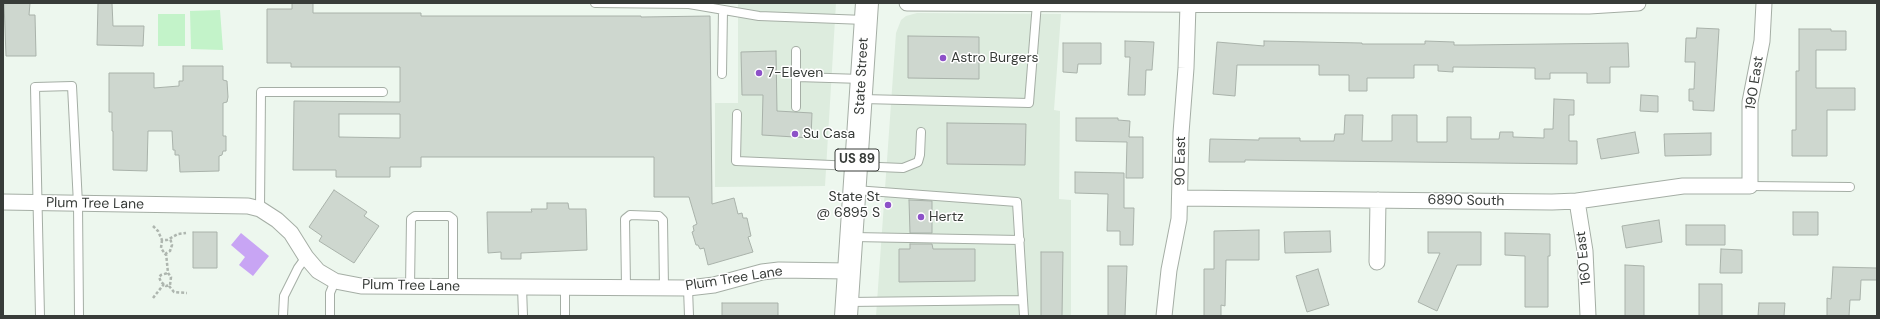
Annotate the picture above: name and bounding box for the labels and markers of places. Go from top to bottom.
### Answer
place label: Astro Burgers [951,50,1039,66]
marker: Astro Burgers [938,53,948,63]
place label: 7-Eleven [767,65,823,81]
marker: 7-Eleven [754,68,764,78]
place label: Su Casa [803,126,855,142]
marker: Su Casa [790,129,800,139]
place label: State St @ 6895 S [816,189,880,222]
marker: State St @ 6895 S [883,200,893,210]
place label: Hertz [929,209,964,225]
marker: Hertz [916,212,926,222]

